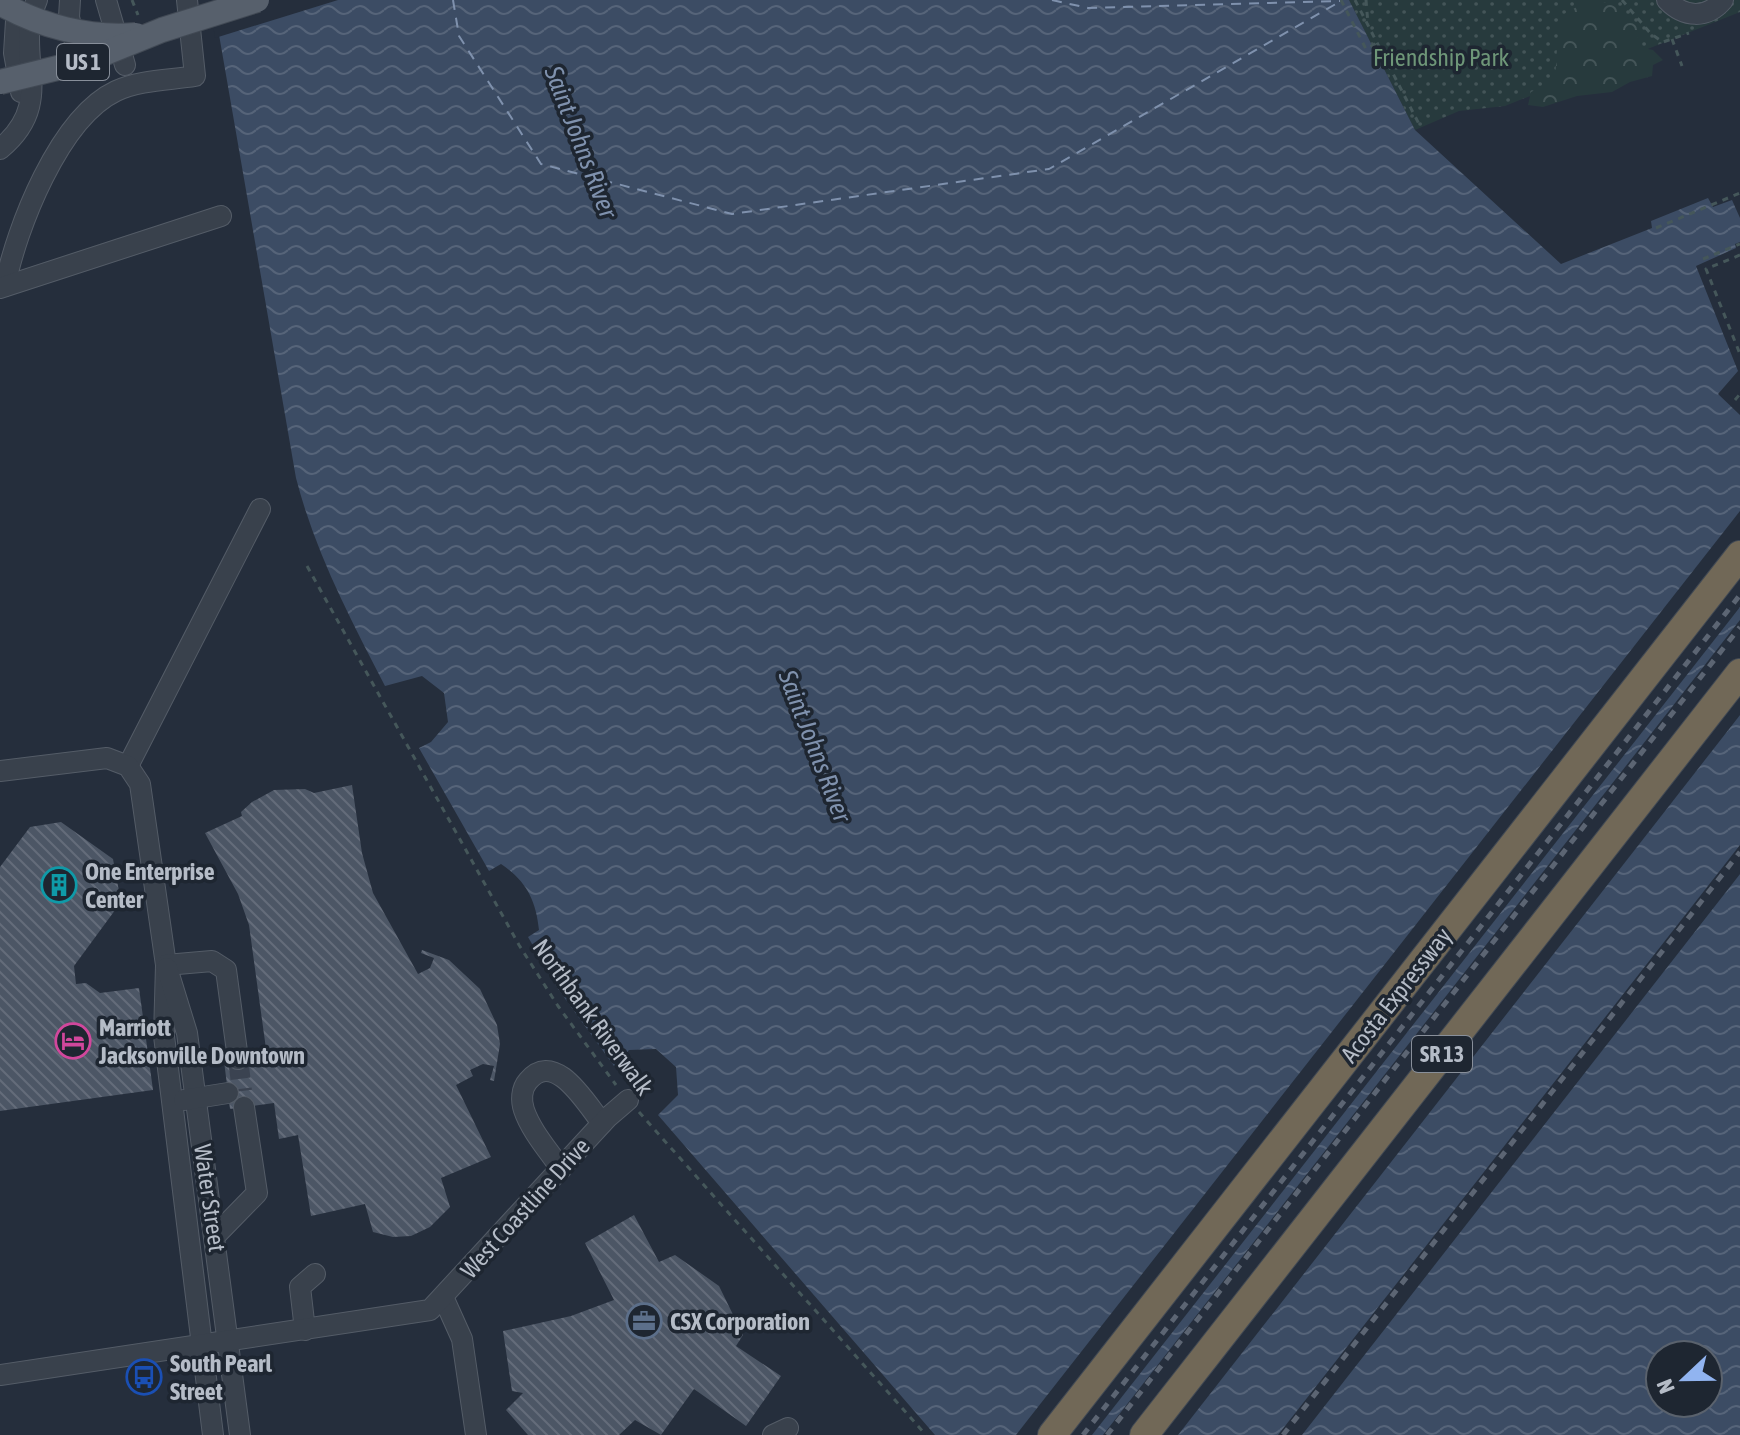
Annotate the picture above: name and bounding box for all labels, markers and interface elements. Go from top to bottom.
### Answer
road number: US 1 [57,44,109,80]
park label: Friendship Park [1373,44,1509,71]
water label: Saint Johns River [538,61,624,223]
water label: Saint Johns River [772,665,858,827]
place label: One Enterprise Center [85,858,215,913]
building icon: One Enterprise Center [40,866,78,904]
street label: Acosta Expressway [1335,922,1457,1068]
street label: Northbank Riverwalk [527,934,659,1101]
place label: Marriott Jacksonville Downtown [98,1014,305,1069]
hotel icon: Marriott Jacksonville Downtown [54,1022,92,1060]
road number: SR 13 [1412,1036,1472,1072]
street label: West Coastline Drive [455,1132,595,1284]
street label: Water Street [189,1142,231,1254]
office icon: CSX Corporation [625,1302,663,1340]
place label: CSX Corporation [670,1308,810,1335]
north arrow [1644,1339,1724,1419]
place label: South Pearl Street [170,1350,272,1405]
bus stop icon: South Pearl Street [125,1358,163,1396]
text: N [1651,1376,1680,1397]

